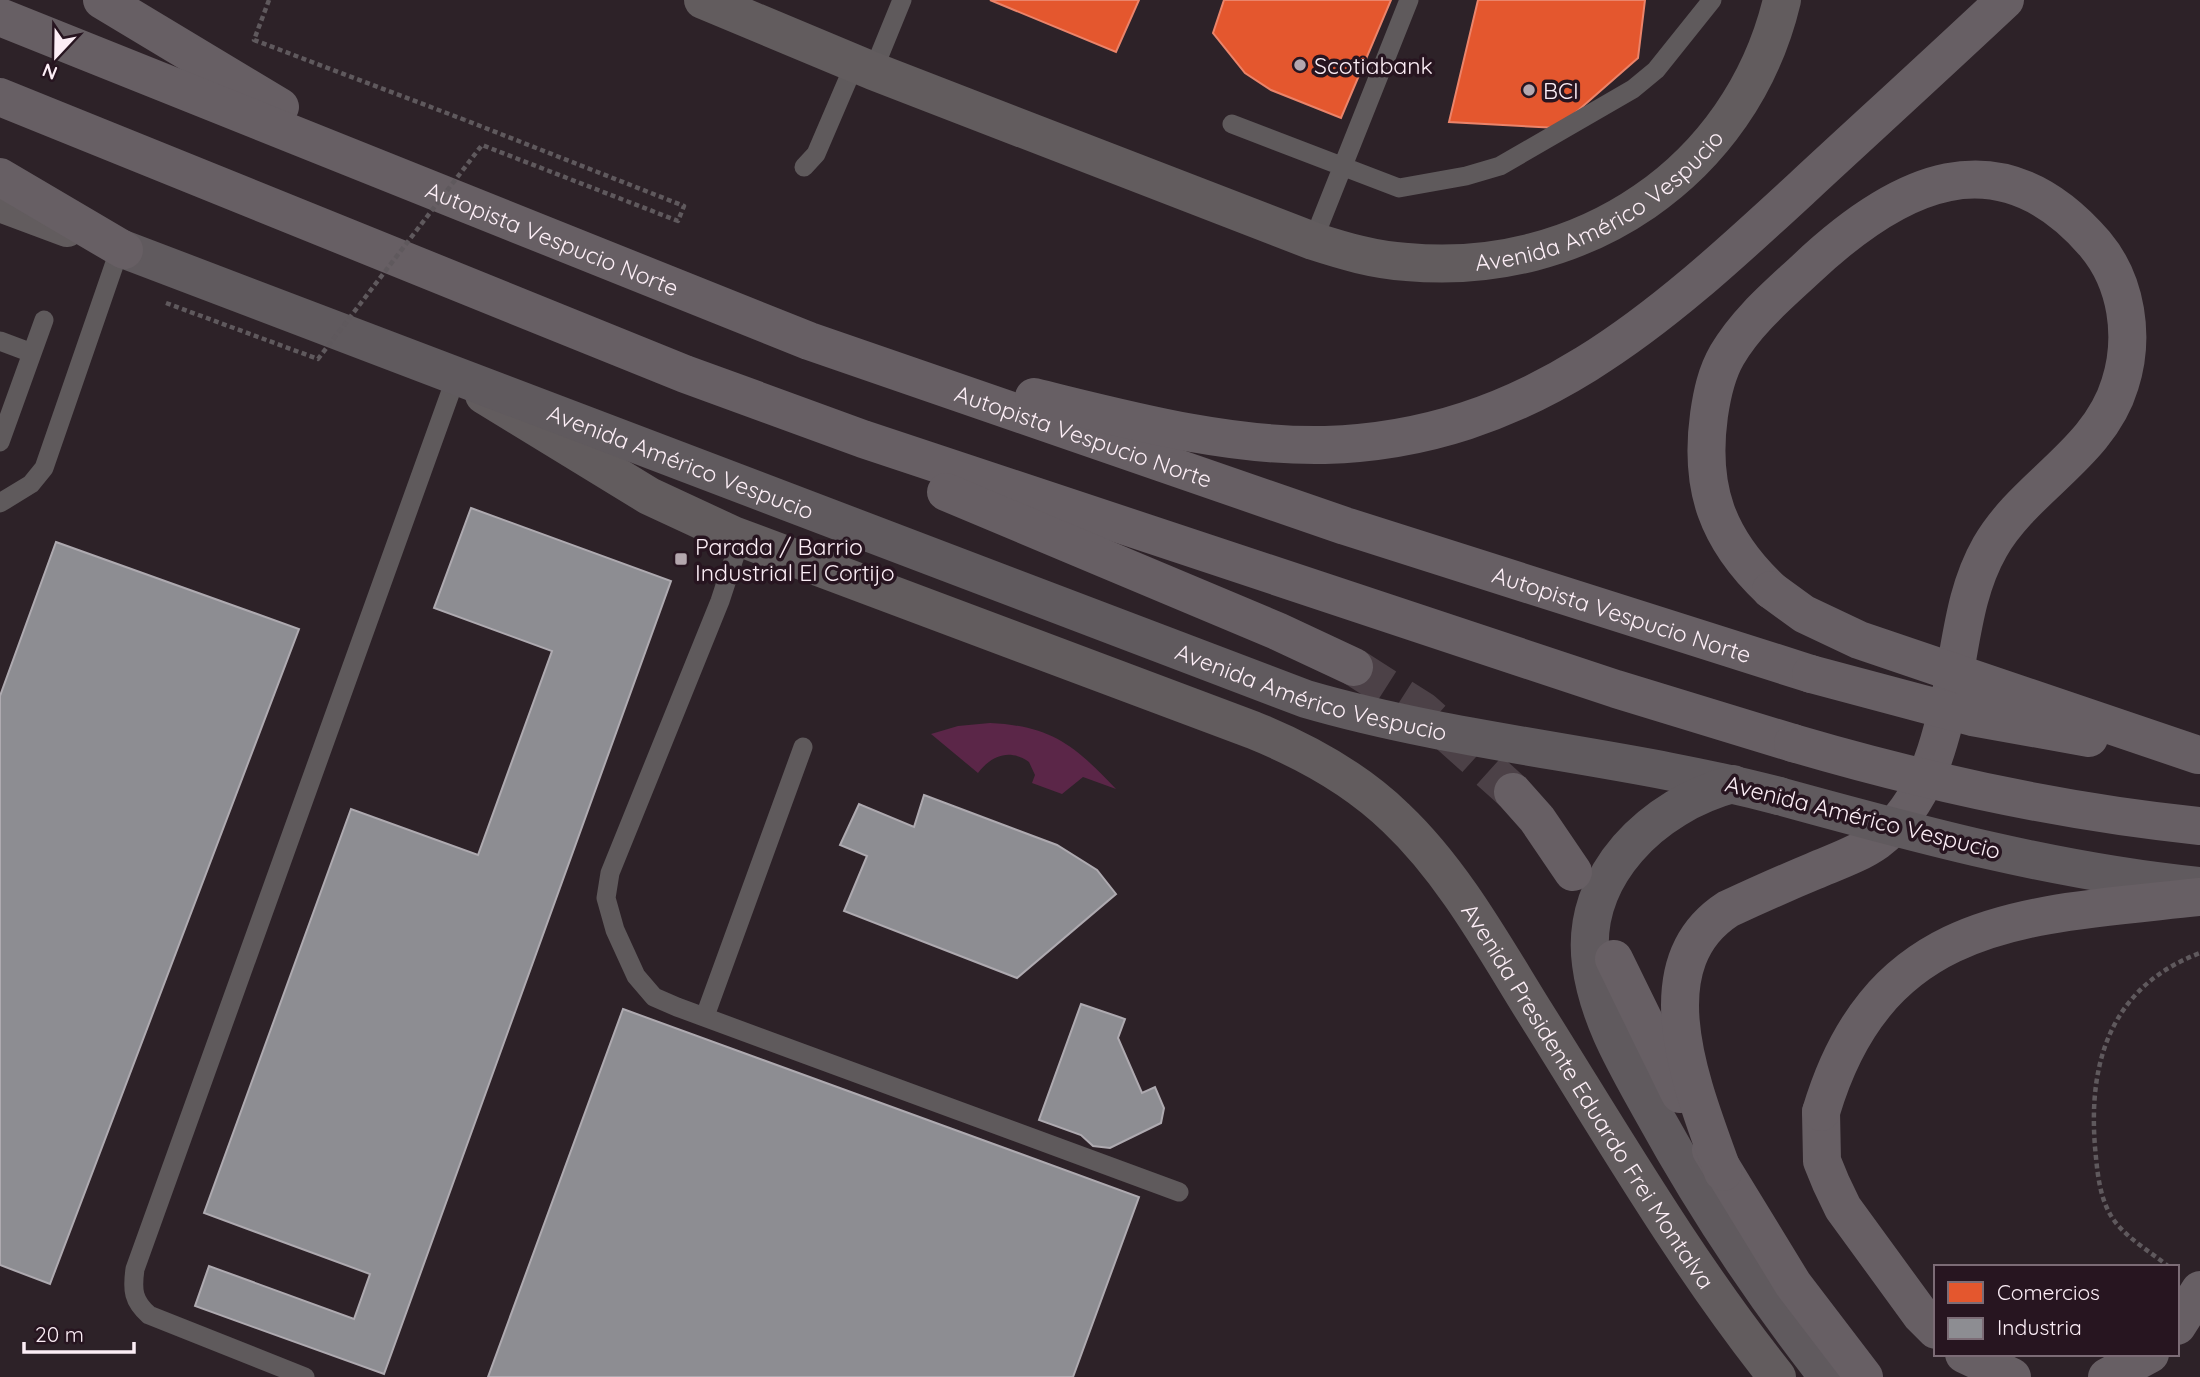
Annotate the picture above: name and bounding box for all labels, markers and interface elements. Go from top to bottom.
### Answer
north arrow [21,21,91,91]
place label: Scotiabank [1314,51,1433,80]
marker: Scotiabank [1292,57,1308,73]
text: N [39,58,61,86]
place label: BCI [1543,76,1579,105]
marker: BCI [1521,82,1537,98]
street label: Avenida Américo Vespucio [1473,124,1729,277]
street label: Autopista Vespucio Norte [422,175,683,302]
street label: Autopista Vespucio Norte [951,378,1216,494]
street label: Avenida Américo Vespucio [543,397,818,525]
place label: Parada / Barrio Industrial El Cortijo [695,532,895,587]
marker: Parada / Barrio Industrial El Cortijo [673,551,689,567]
street label: Autopista Vespucio Norte [1489,559,1755,669]
street label: Avenida Américo Vespucio [1172,636,1450,746]
street label: Avenida Américo Vespucio [1722,769,2004,865]
street label: Avenida Presidente Eduardo Frei Montalva [1456,897,1721,1294]
legend [1934,1265,2179,1356]
text: Comercios [1997,1279,2100,1305]
scale bar [24,1310,135,1354]
text: Industria [1997,1314,2082,1340]
text: 20 m [35,1321,84,1347]

